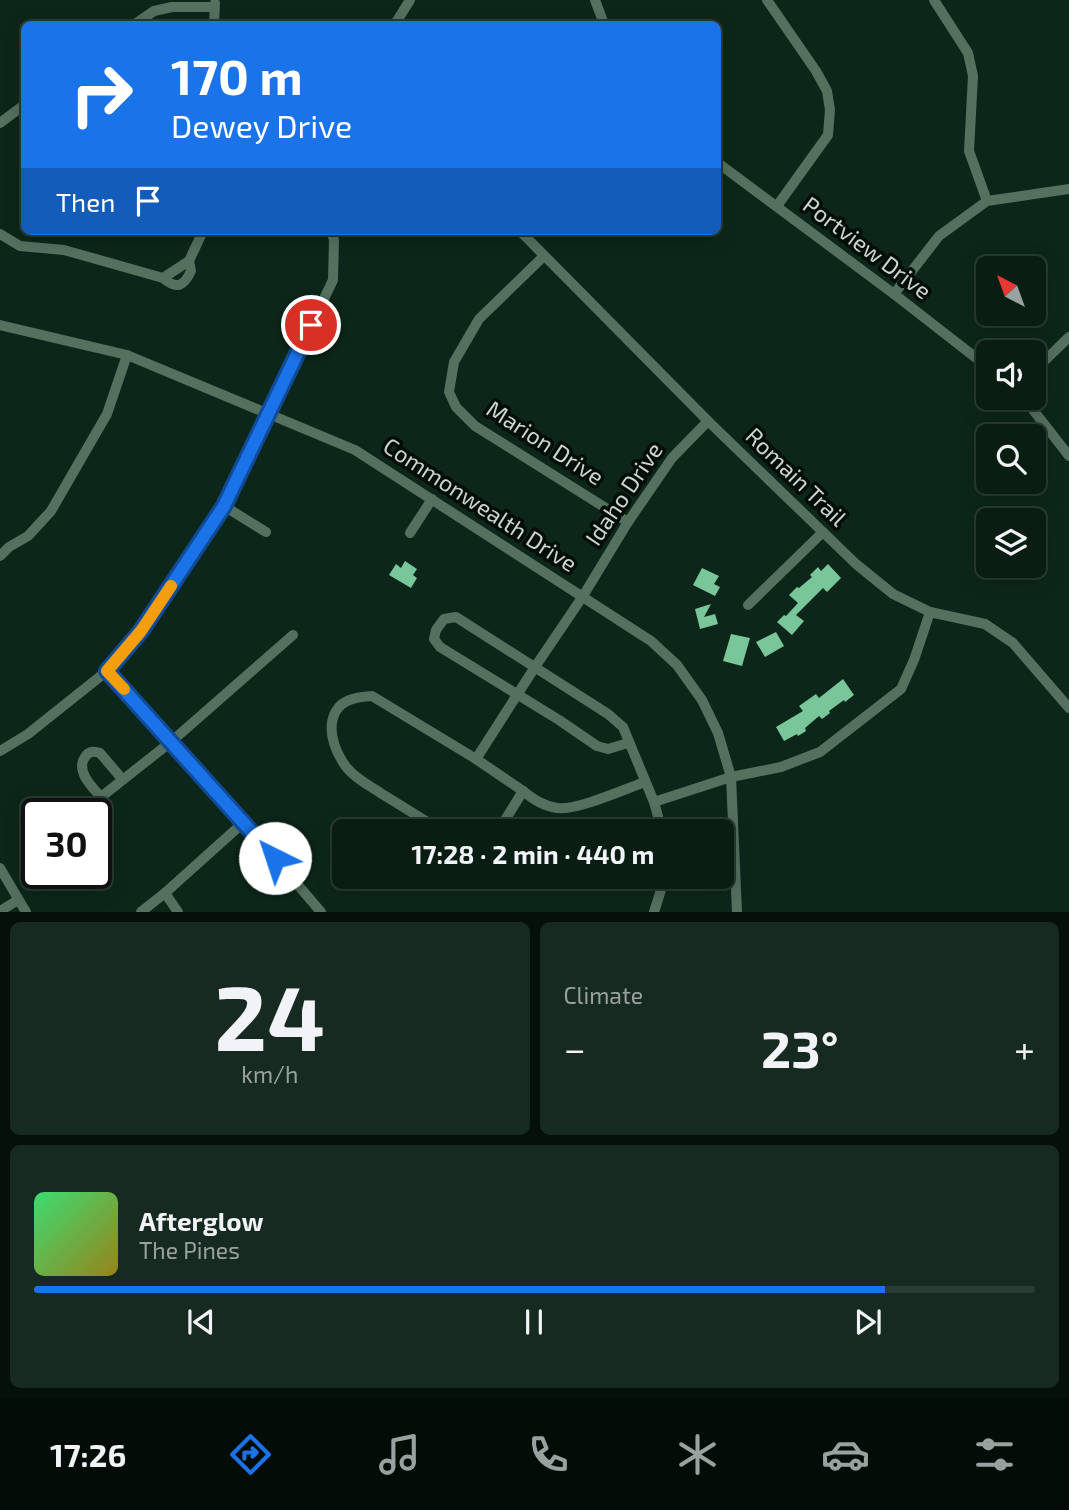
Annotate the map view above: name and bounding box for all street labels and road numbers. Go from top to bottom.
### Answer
street label: Portview Drive [798,190,937,304]
street label: Marion Drive [482,394,609,490]
street label: Romain Trail [740,421,853,531]
street label: Commonwealth Drive [378,431,583,577]
street label: Idaho Drive [579,437,668,550]

